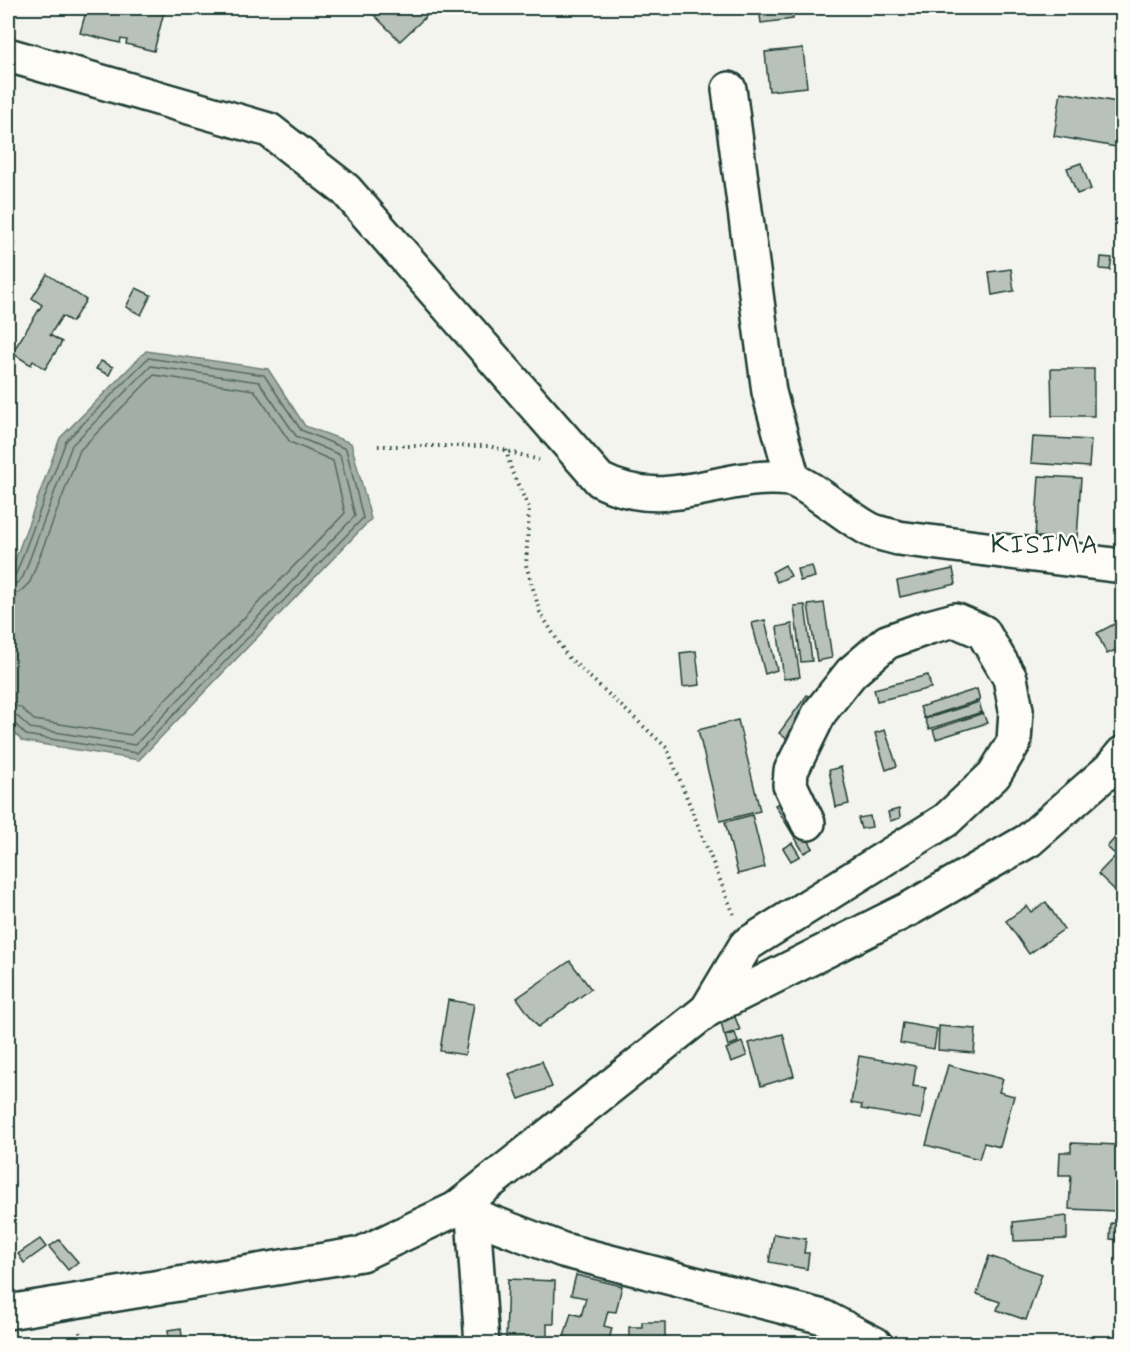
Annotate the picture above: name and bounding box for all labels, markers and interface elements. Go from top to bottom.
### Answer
district label: KISIMA [991,529,1099,563]

